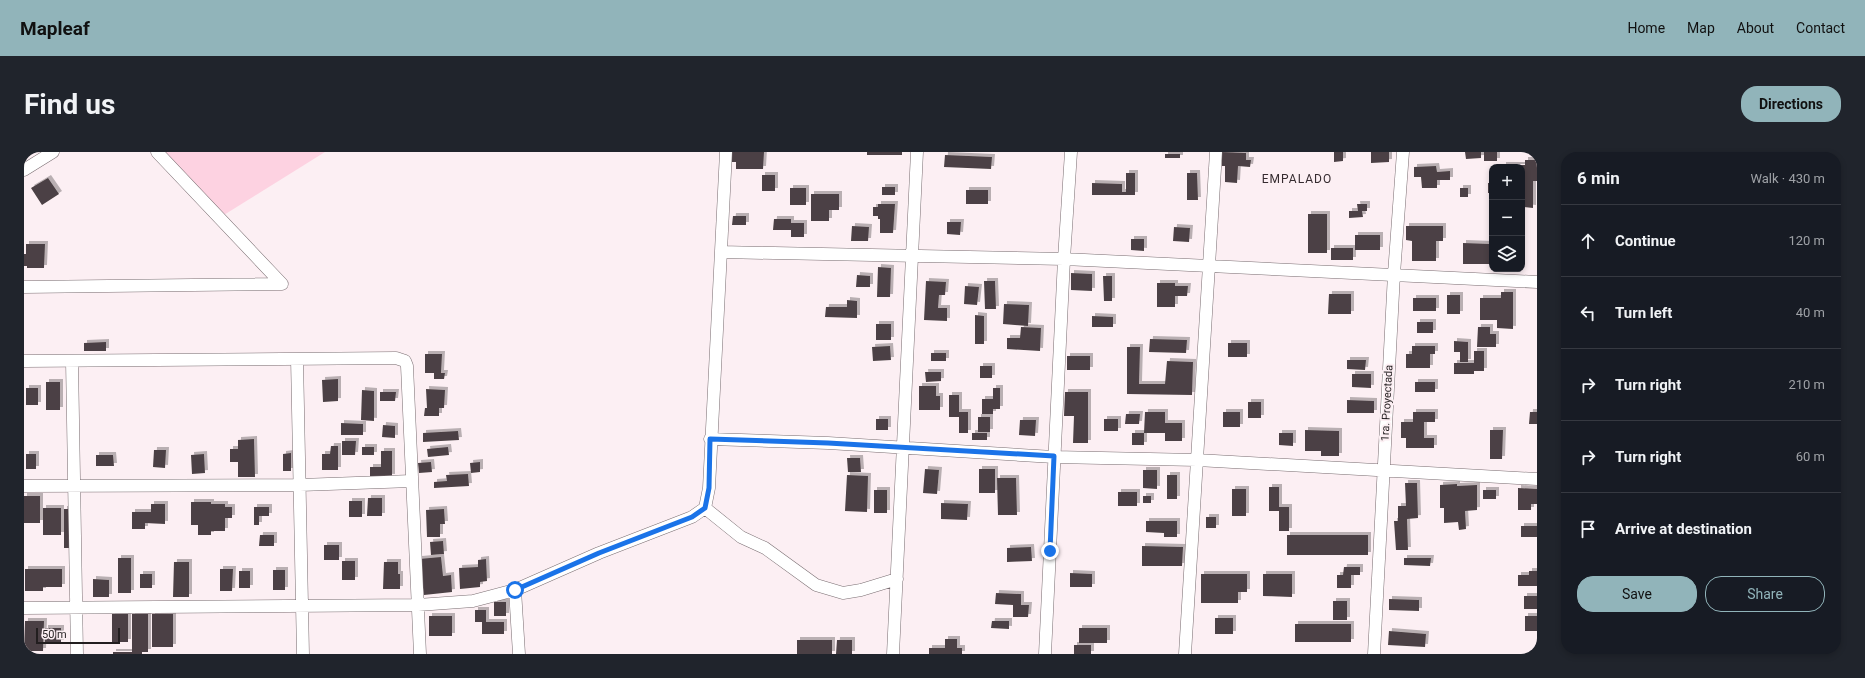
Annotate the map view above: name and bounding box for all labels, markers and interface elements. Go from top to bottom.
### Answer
text: Mapleaf [20,17,90,40]
text: Home [1627,20,1665,36]
text: Map [1687,20,1715,36]
text: About [1737,20,1774,36]
text: Contact [1796,20,1845,36]
button: Directions [1741,86,1841,122]
text: Find us [24,88,115,121]
map controls [1489,164,1525,272]
button: + [1489,164,1525,200]
text: 6 min [1577,168,1620,188]
text: Walk · 430 m [1750,171,1825,186]
district label: EMPALADO [1262,172,1332,186]
button: − [1489,200,1525,236]
icon: ahead [1577,230,1599,252]
text: Continue [1615,232,1676,250]
text: 120 m [1788,233,1825,248]
button: layers [1489,236,1525,272]
icon: left [1577,302,1599,324]
text: Turn left [1615,304,1672,322]
text: 40 m [1796,305,1825,320]
street label: 1ra. Proyectada [1379,364,1395,442]
icon: right [1577,374,1599,396]
text: Turn right [1615,376,1681,394]
text: 210 m [1788,377,1825,392]
icon: right [1577,446,1599,468]
text: Turn right [1615,448,1681,466]
text: 60 m [1796,449,1825,464]
icon: arrive [1577,518,1599,540]
text: Arrive at destination [1615,520,1752,538]
route end [1041,542,1059,560]
button: Save [1577,576,1697,612]
button: Share [1705,576,1825,612]
route start [506,581,524,599]
scale bar [36,626,120,645]
text: 50 m [42,628,67,641]

